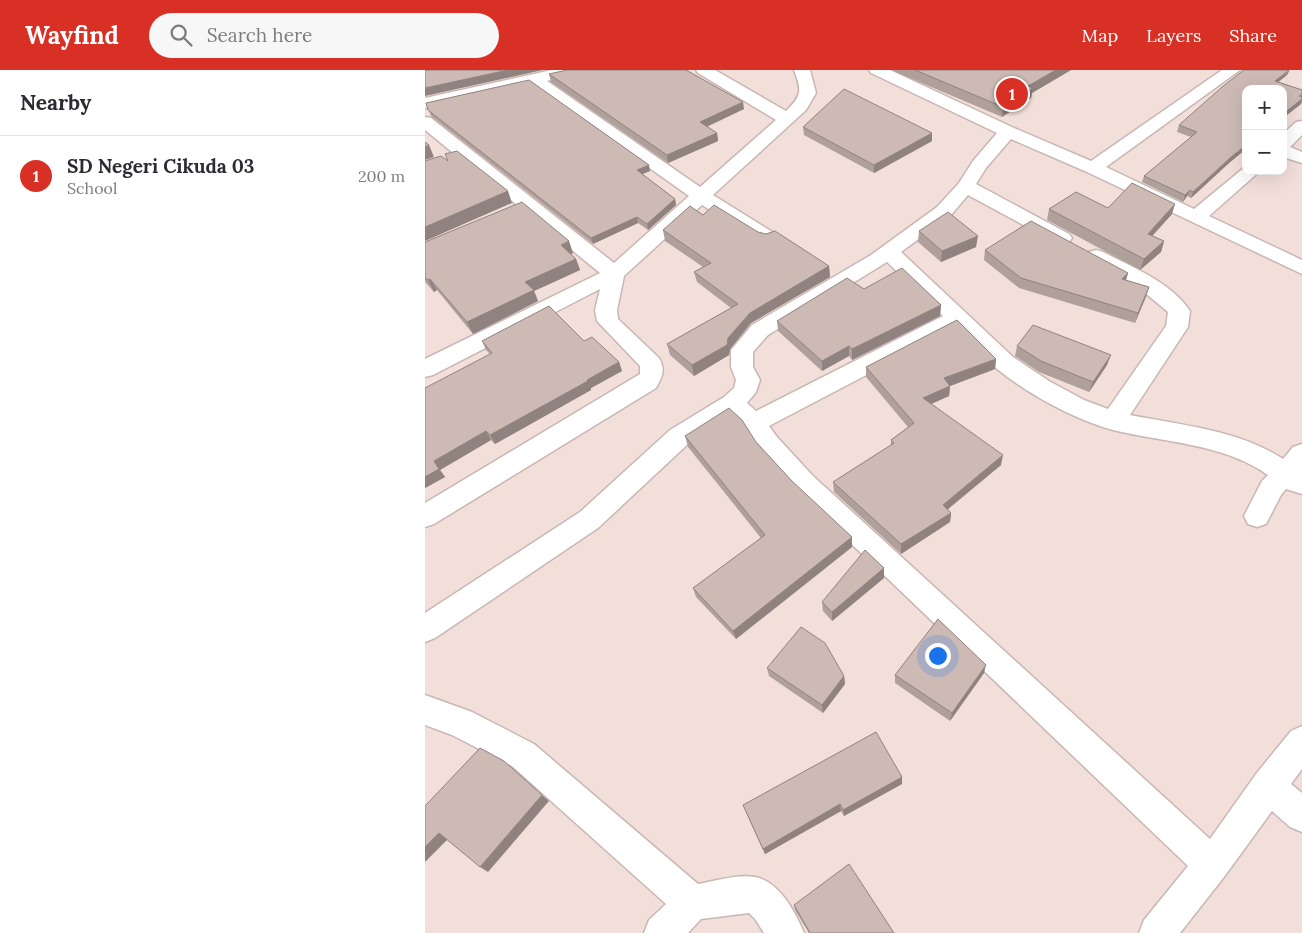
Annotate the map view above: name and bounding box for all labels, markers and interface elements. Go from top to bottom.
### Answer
search box [149,13,499,58]
text: Wayfind [25,20,119,51]
icon: search [167,21,195,49]
text: Search here [207,23,312,47]
text: Map [1082,24,1118,47]
text: Layers [1146,24,1201,47]
text: Share [1229,24,1277,47]
pin: 1 [996,75,1028,113]
map controls [1242,85,1287,175]
button: + [1242,85,1287,130]
text: Nearby [20,89,91,116]
button: − [1242,130,1287,175]
text: SD Negeri Cikuda 03 [67,154,255,178]
text: 1 [33,166,39,186]
text: 200 m [358,166,405,186]
text: School [67,178,117,198]
your location [925,643,951,669]

